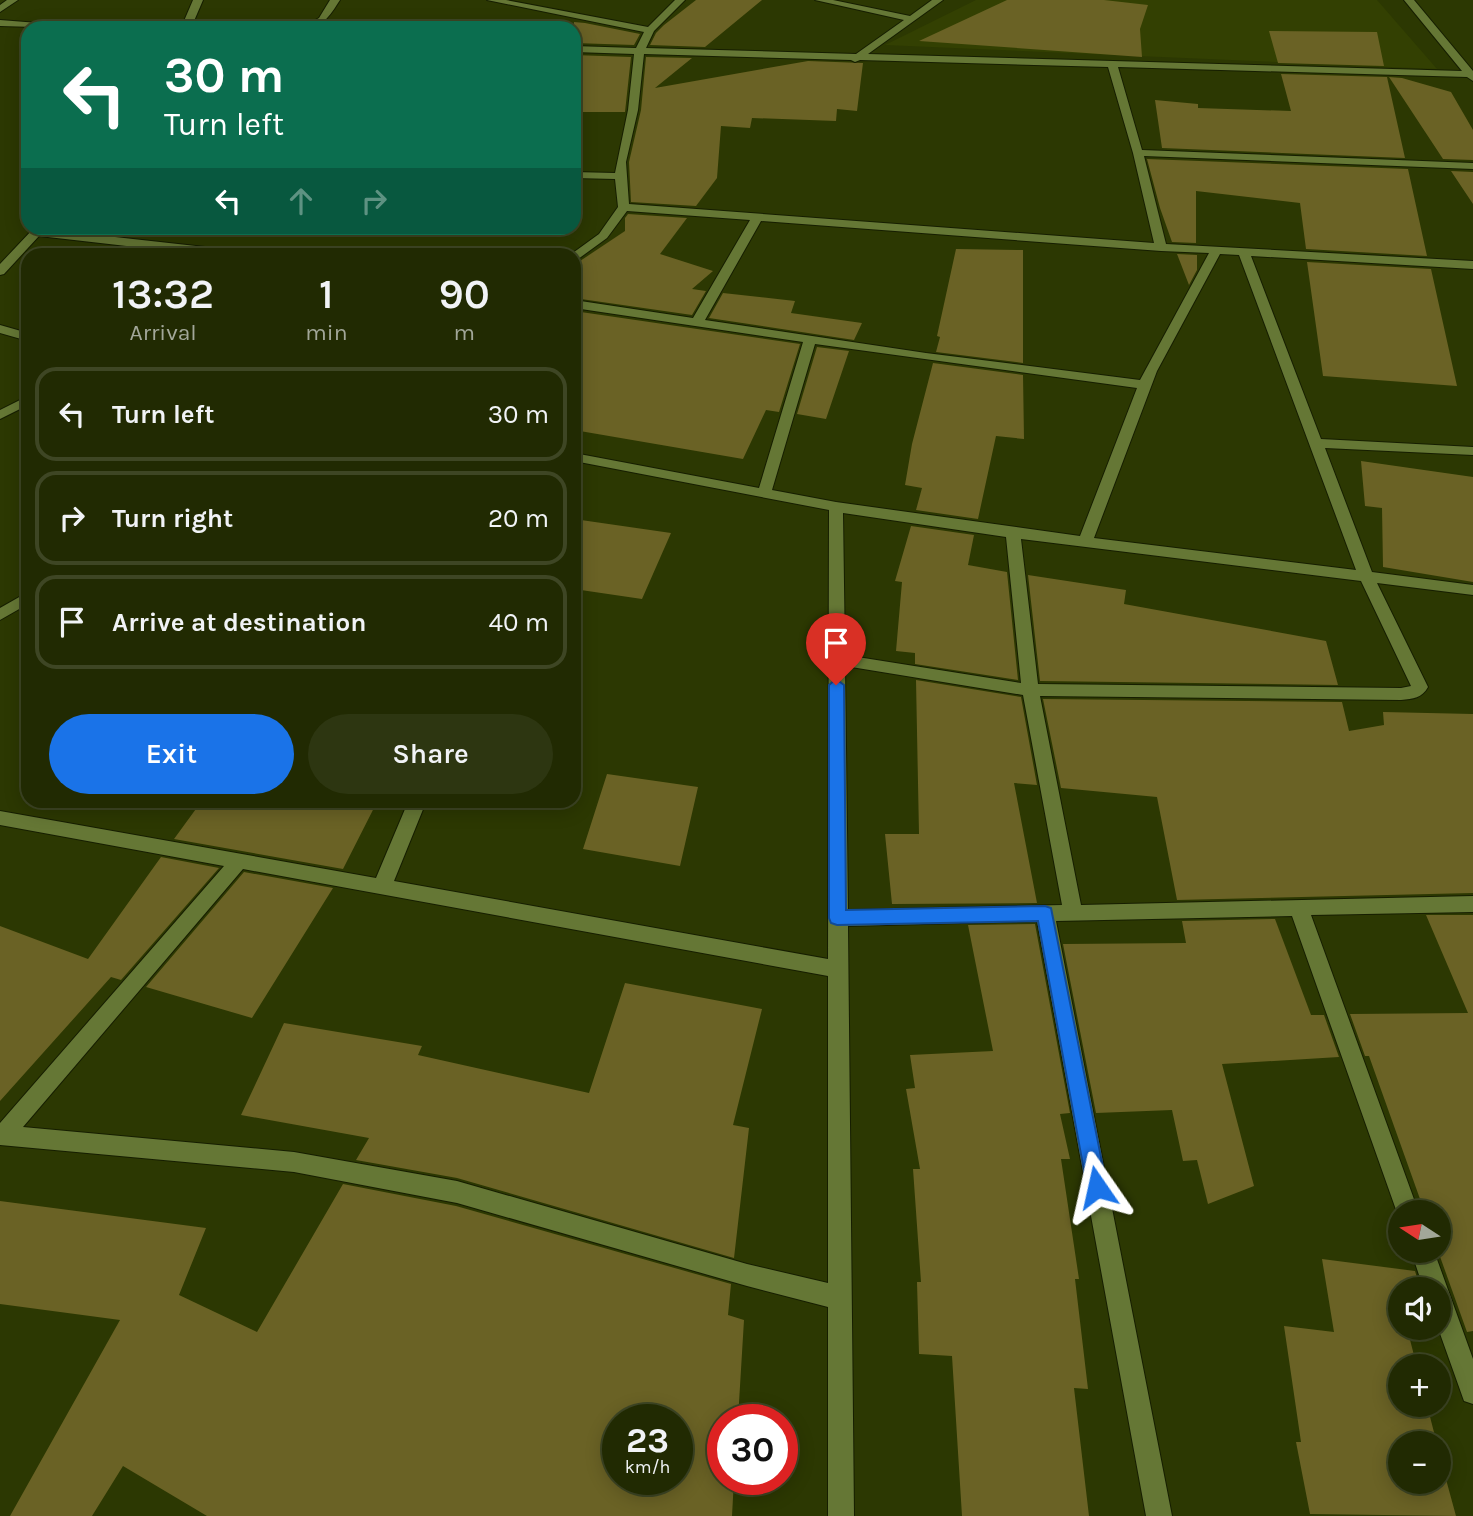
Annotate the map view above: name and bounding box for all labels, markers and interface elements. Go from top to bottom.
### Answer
text: 30 m [164,47,284,104]
icon: left [49,49,140,140]
text: Turn left [164,106,284,143]
icon: left [209,182,247,220]
icon: ahead [282,182,320,220]
icon: right [355,182,393,220]
text: 13:32 [112,269,214,319]
text: 1 [319,269,334,319]
text: 90 [439,269,490,319]
text: Arrival [129,319,197,346]
text: min [305,319,348,346]
text: m [454,319,475,346]
icon: left [53,395,91,433]
text: Turn left [112,399,214,430]
text: 30 m [488,399,549,430]
icon: right [53,499,91,537]
text: Turn right [112,503,233,534]
text: 20 m [488,503,549,534]
icon: arrive [53,603,91,641]
text: Arrive at destination [112,607,366,638]
text: 40 m [489,607,549,638]
pin [806,613,866,685]
icon: arrive [817,624,855,662]
button: Exit [49,714,294,794]
button: Share [308,714,553,794]
position arrow [1060,1150,1134,1224]
north arrow [1388,1200,1451,1264]
map controls [1388,1200,1451,1494]
button: sound [1388,1277,1451,1340]
button: + [1388,1354,1451,1417]
speed limit sign: 30 [707,1404,798,1495]
text: 23 [626,1420,669,1461]
button: − [1388,1431,1451,1494]
text: km/h [625,1456,670,1478]

